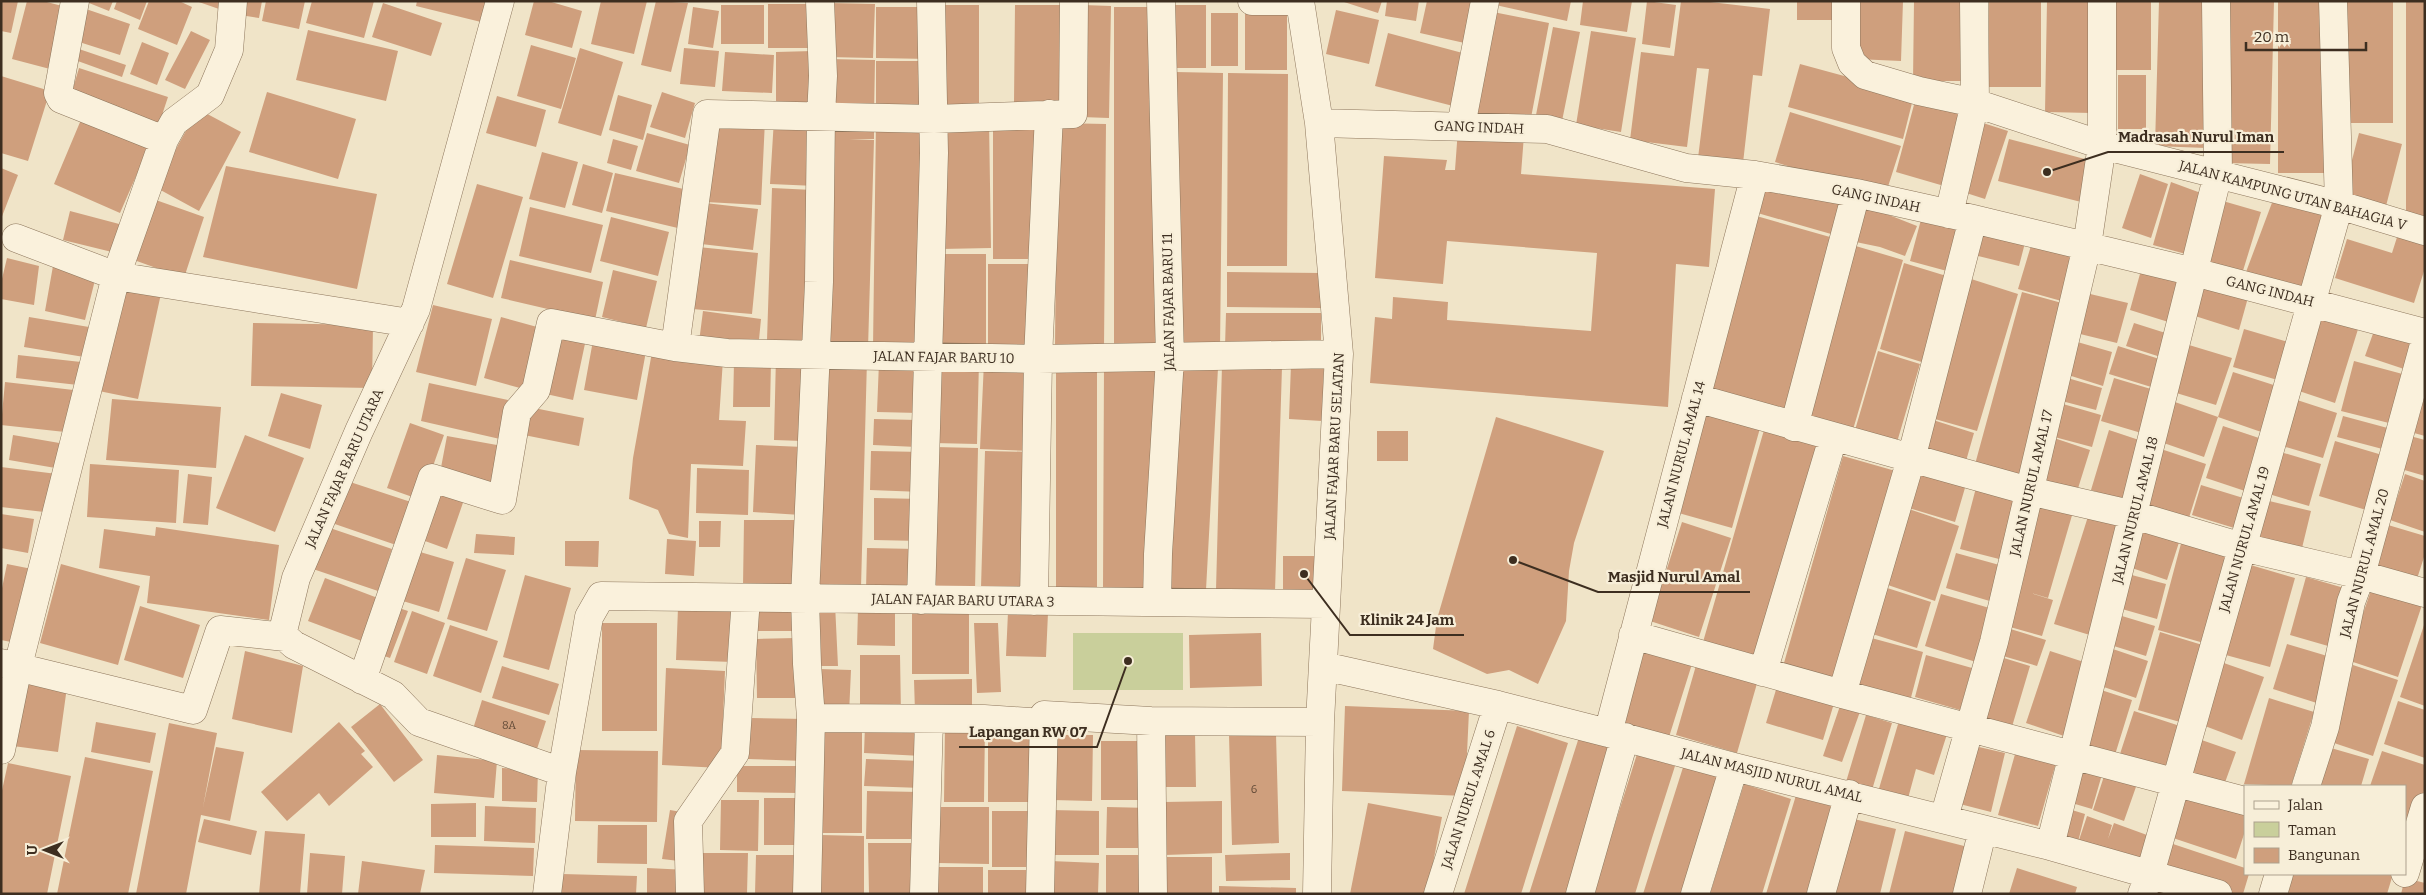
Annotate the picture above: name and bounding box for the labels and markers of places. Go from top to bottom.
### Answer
callout: Madrasah Nurul Iman [2108,122,2284,152]
callout: Masjid Nurul Amal [1598,562,1750,592]
callout: Klinik 24 Jam [1350,605,1464,635]
callout: Lapangan RW 07 [959,717,1097,747]

